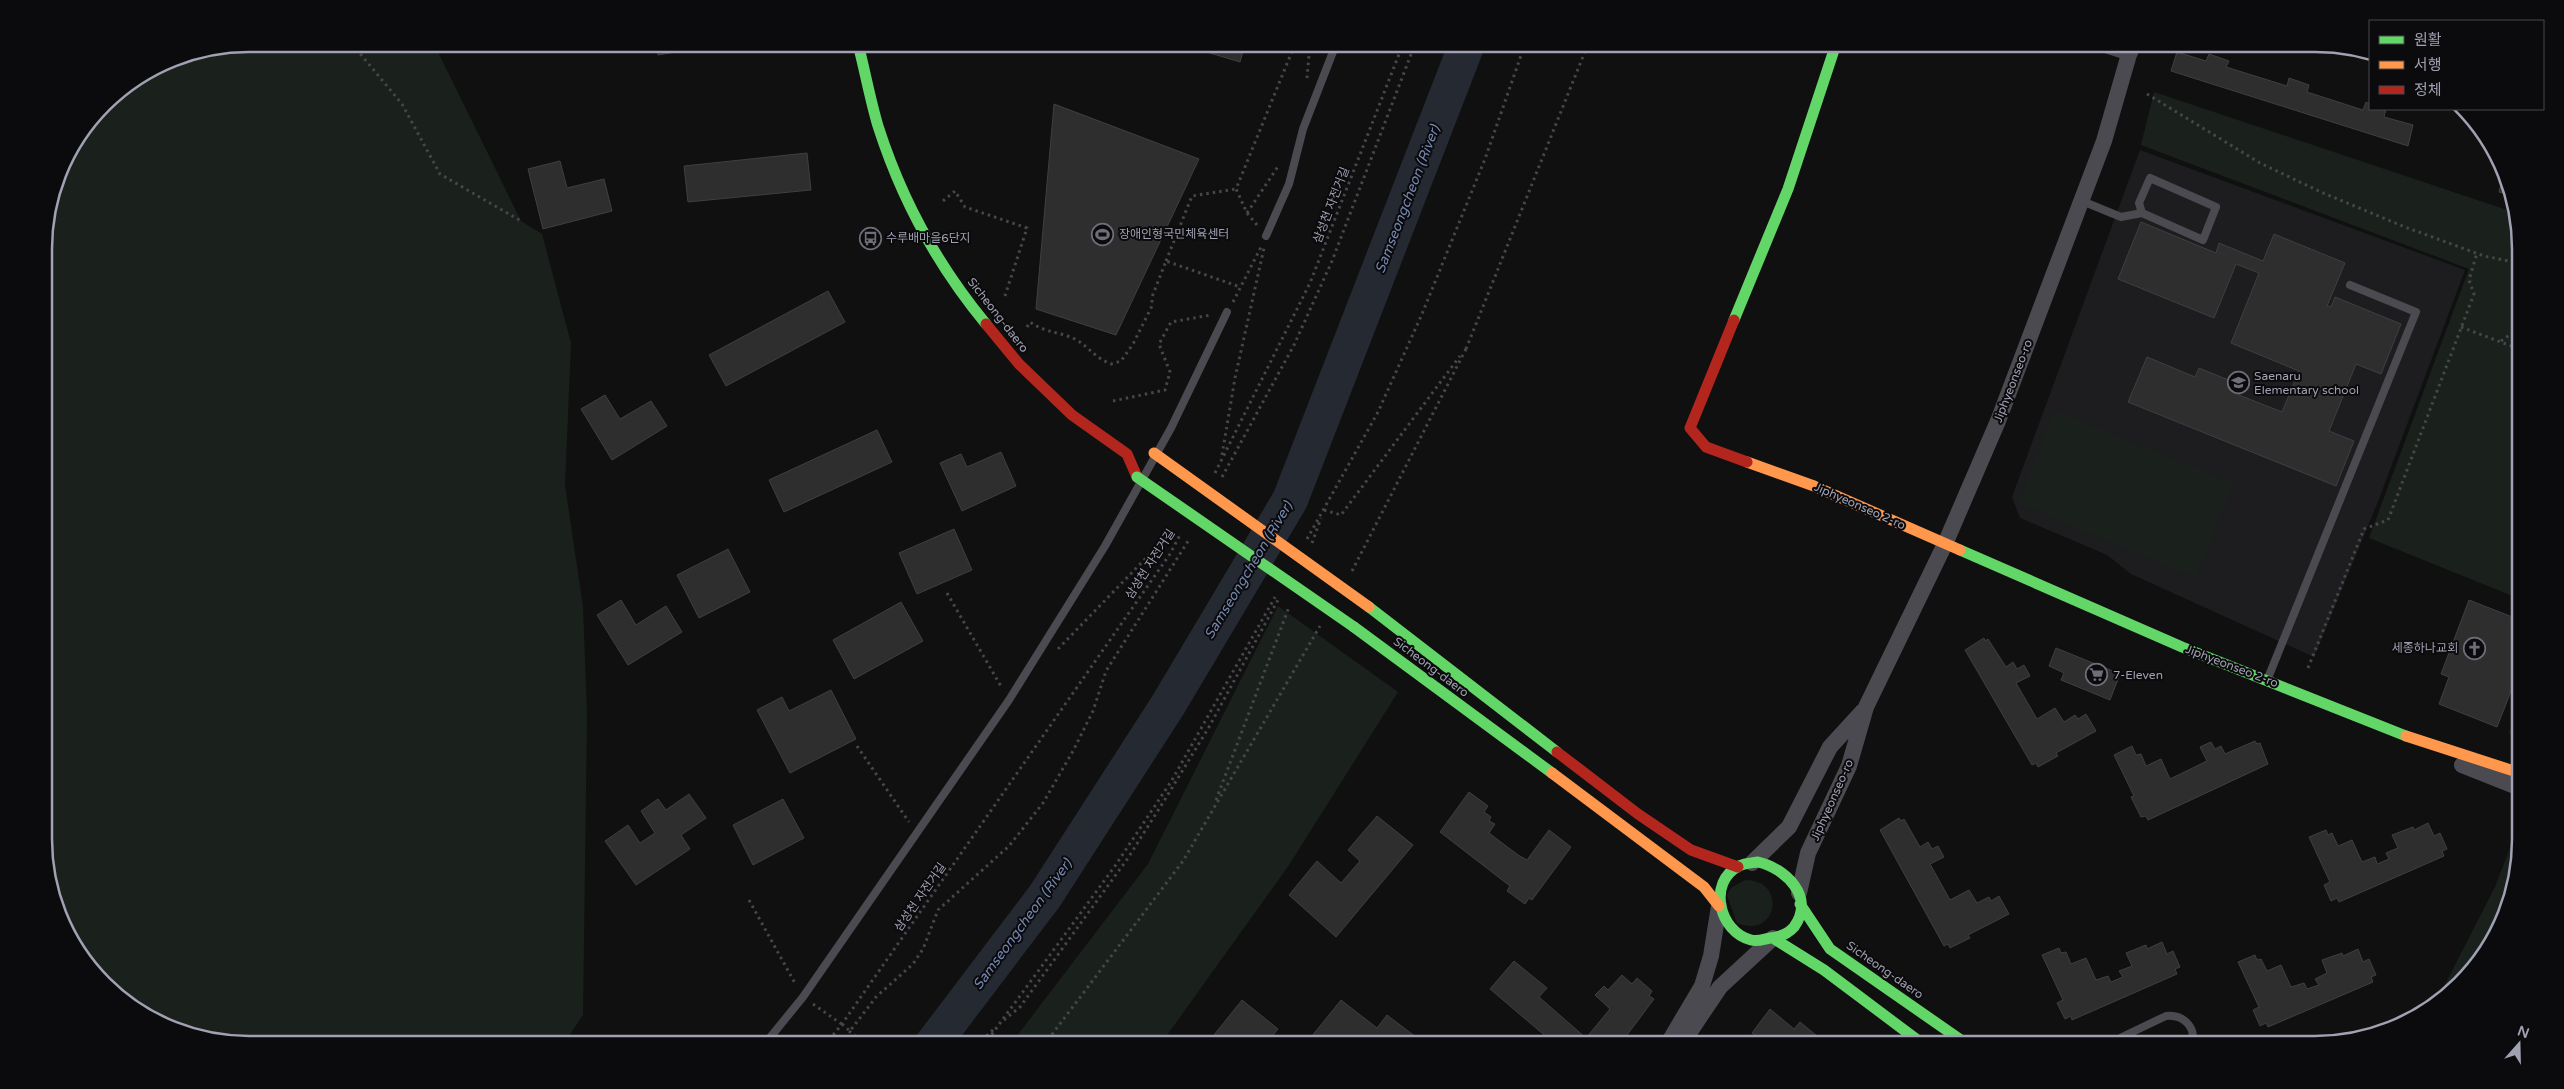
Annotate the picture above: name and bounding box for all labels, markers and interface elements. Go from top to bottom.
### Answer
legend [2369,20,2544,110]
text: 원활 [2414,31,2442,49]
text: 서행 [2414,56,2442,74]
text: 정체 [2414,81,2442,99]
water label: Samseongcheon (River) [1371,121,1444,276]
street label: 삼성천 자전거길 [1310,165,1352,245]
sports icon: 장애인형국민체육센터 [1091,222,1115,246]
bus stop icon: 수루배마을6단지 [858,226,882,250]
place label: 장애인형국민체육센터 [1119,227,1229,241]
place label: 수루배마을6단지 [886,231,971,245]
street label: Sicheong-daero [965,275,1031,355]
street label: Jiphyeonseo-ro [1991,338,2035,424]
place label: Saenaru Elementary school [2254,369,2359,397]
school or university icon: Saenaru Elementary school [2226,371,2250,395]
street label: Jiphyeonseo 2-ro [1812,480,1908,532]
water label: Samseongcheon (River) [1201,497,1297,642]
street label: 삼성천 자전거길 [1122,526,1178,602]
street label: Sicheong-daero [1391,634,1471,700]
church icon: 세종하나교회 [2462,636,2486,660]
place label: 세종하나교회 [2392,641,2458,655]
street label: Jiphyeonseo 2-ro [2184,642,2280,690]
supermarket icon: 7-Eleven [2085,663,2109,687]
place label: 7-Eleven [2113,668,2163,682]
street label: Jiphyeonseo-ro [1808,757,1856,843]
water label: Samseongcheon (River) [969,854,1076,993]
street label: 삼성천 자전거길 [891,860,949,934]
street label: Sicheong-daero [1844,938,1926,1002]
north arrow [2494,1019,2544,1069]
text: N [2515,1022,2531,1042]

